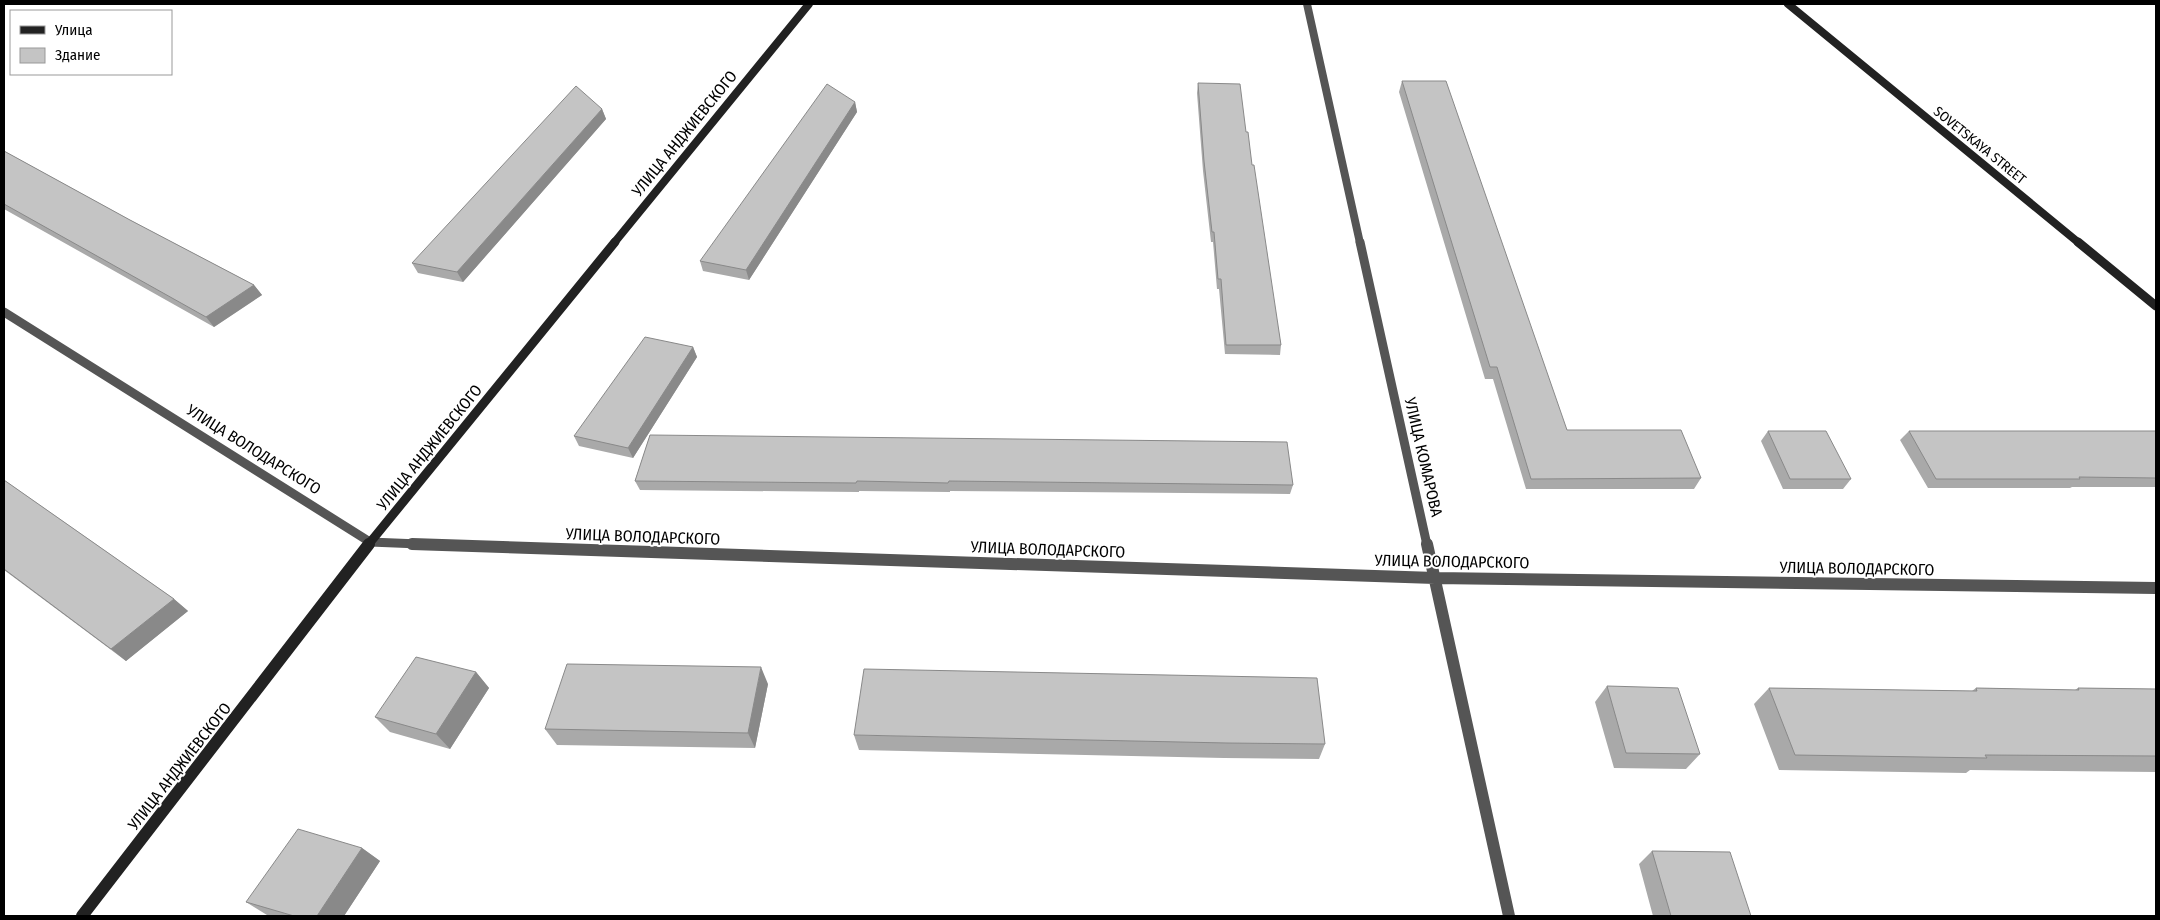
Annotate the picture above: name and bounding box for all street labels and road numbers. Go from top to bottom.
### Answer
street label: УЛИЦА АНДЖИЕВСКОГО [627,67,741,201]
street label: SOVETSKAYA STREET [1930,103,2030,188]
street label: УЛИЦА АНДЖИЕВСКОГО [372,381,486,515]
street label: УЛИЦА КОМАРОВА [1400,395,1447,519]
street label: УЛИЦА ВОЛОДАРСКОГО [182,400,324,499]
street label: УЛИЦА ВОЛОДАРСКОГО [564,524,721,549]
street label: УЛИЦА ВОЛОДАРСКОГО [969,537,1126,562]
street label: УЛИЦА ВОЛОДАРСКОГО [1373,551,1530,572]
street label: УЛИЦА ВОЛОДАРСКОГО [1778,558,1935,579]
street label: УЛИЦА АНДЖИЕВСКОГО [123,699,235,835]

